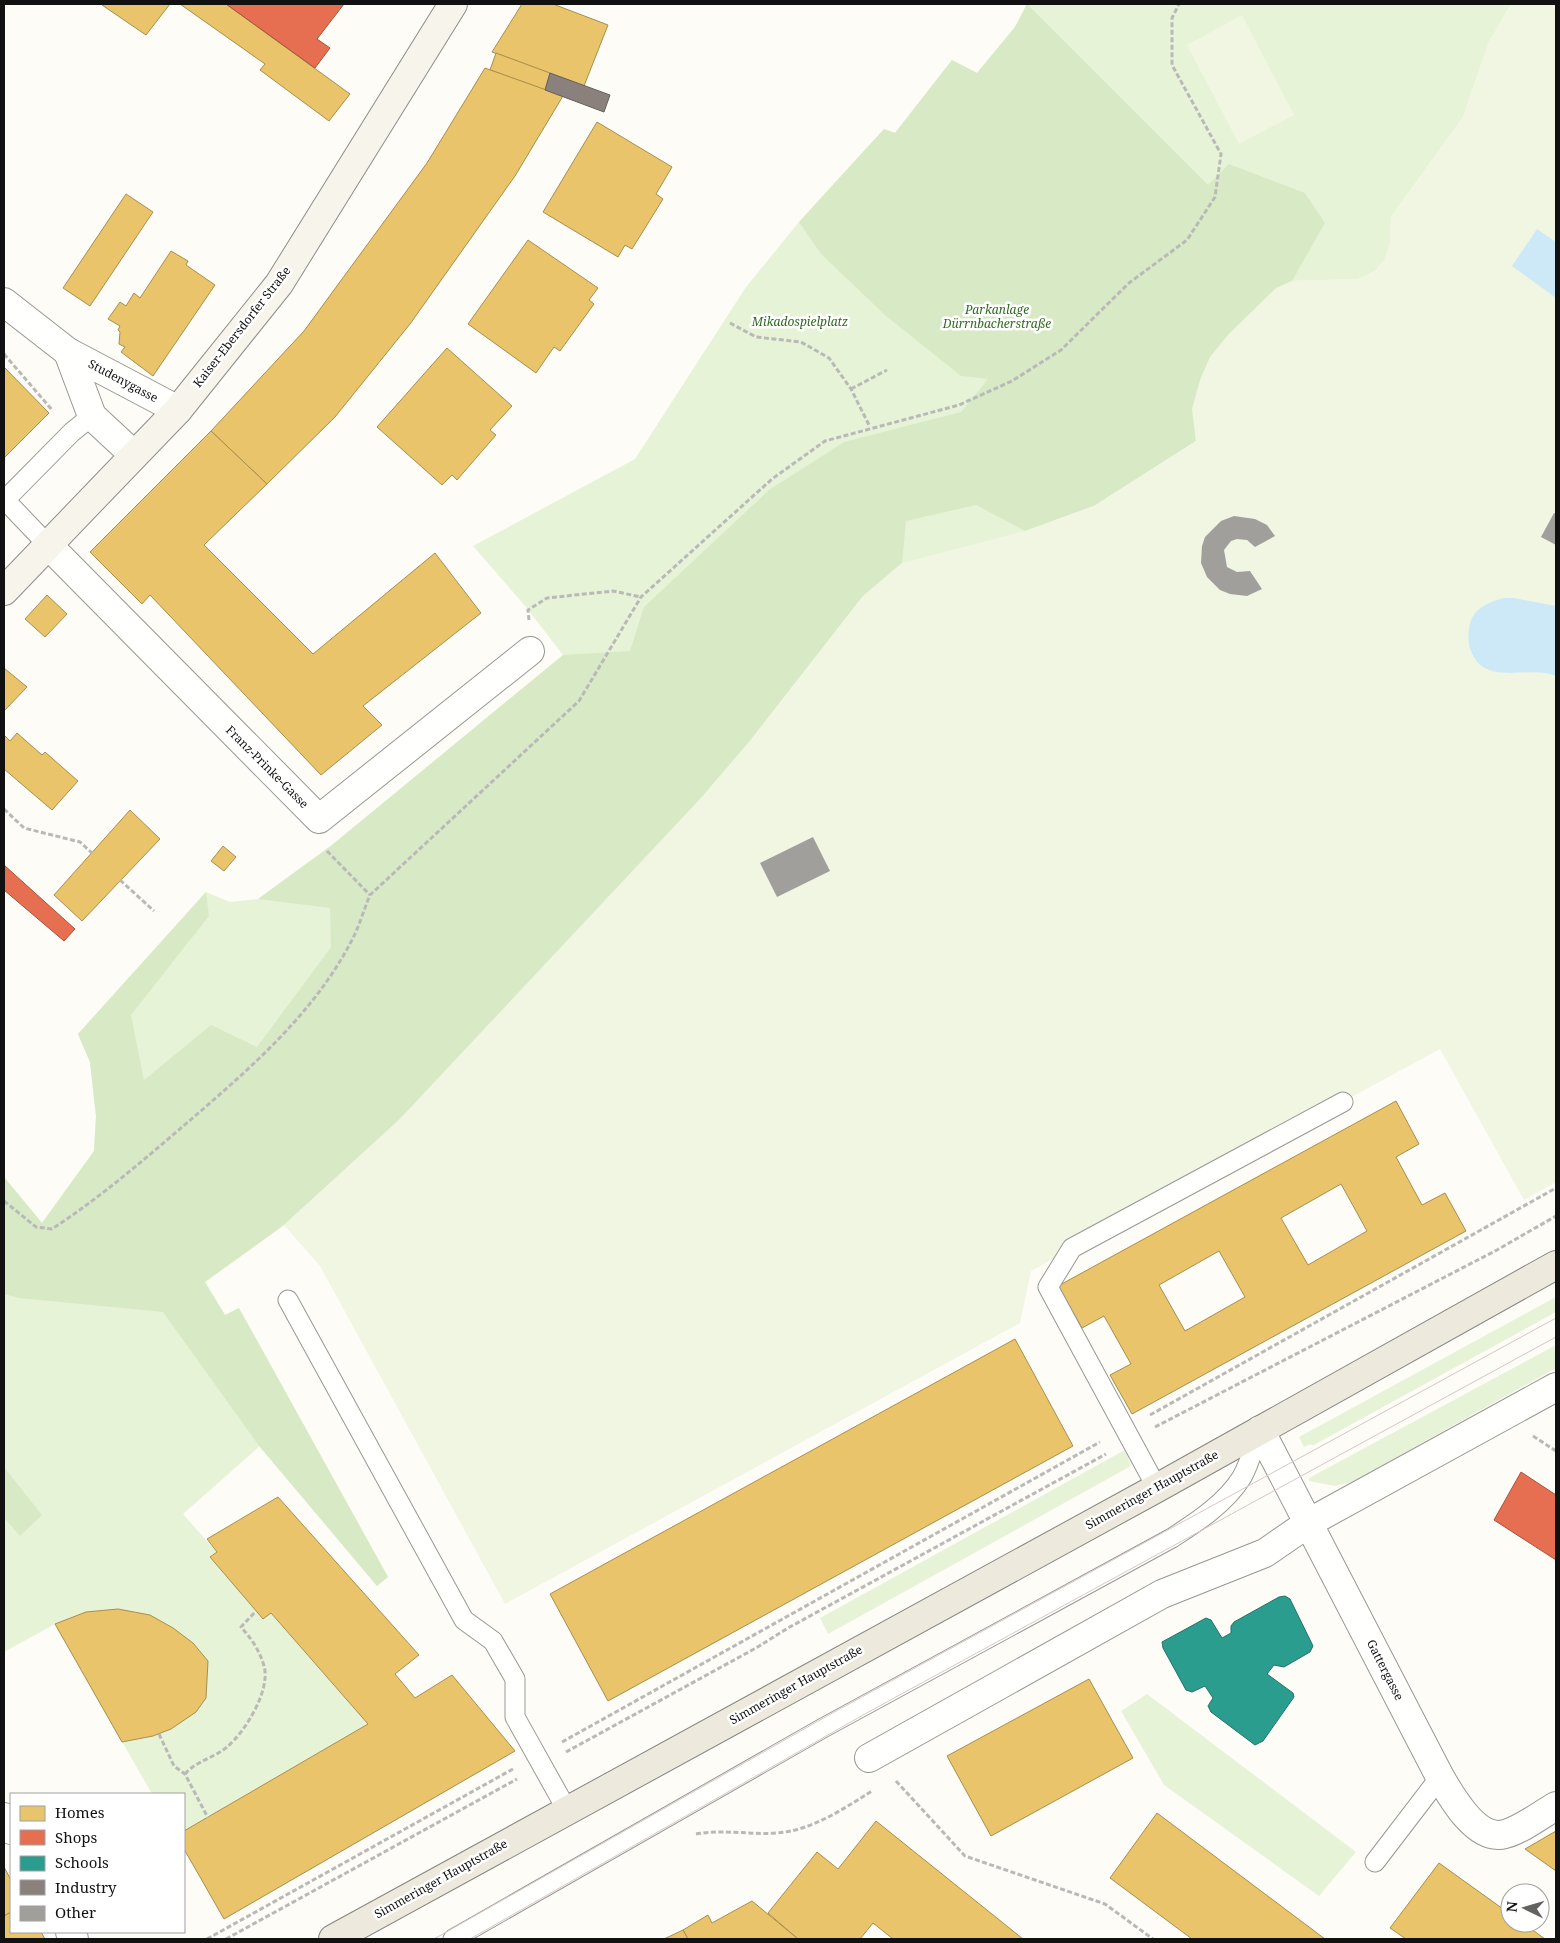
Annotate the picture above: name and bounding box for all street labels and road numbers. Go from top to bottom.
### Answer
street label: Kaiser-Ebersdorfer Straße [189,263,294,391]
street label: Studenygasse [85,355,161,406]
street label: Franz-Prinke-Gasse [222,721,313,812]
street label: Simmeringer Hauptstraße [1082,1446,1221,1533]
street label: Gattergasse [1363,1636,1408,1703]
street label: Simmeringer Hauptstraße [726,1641,865,1728]
street label: Simmeringer Hauptstraße [371,1835,510,1922]

